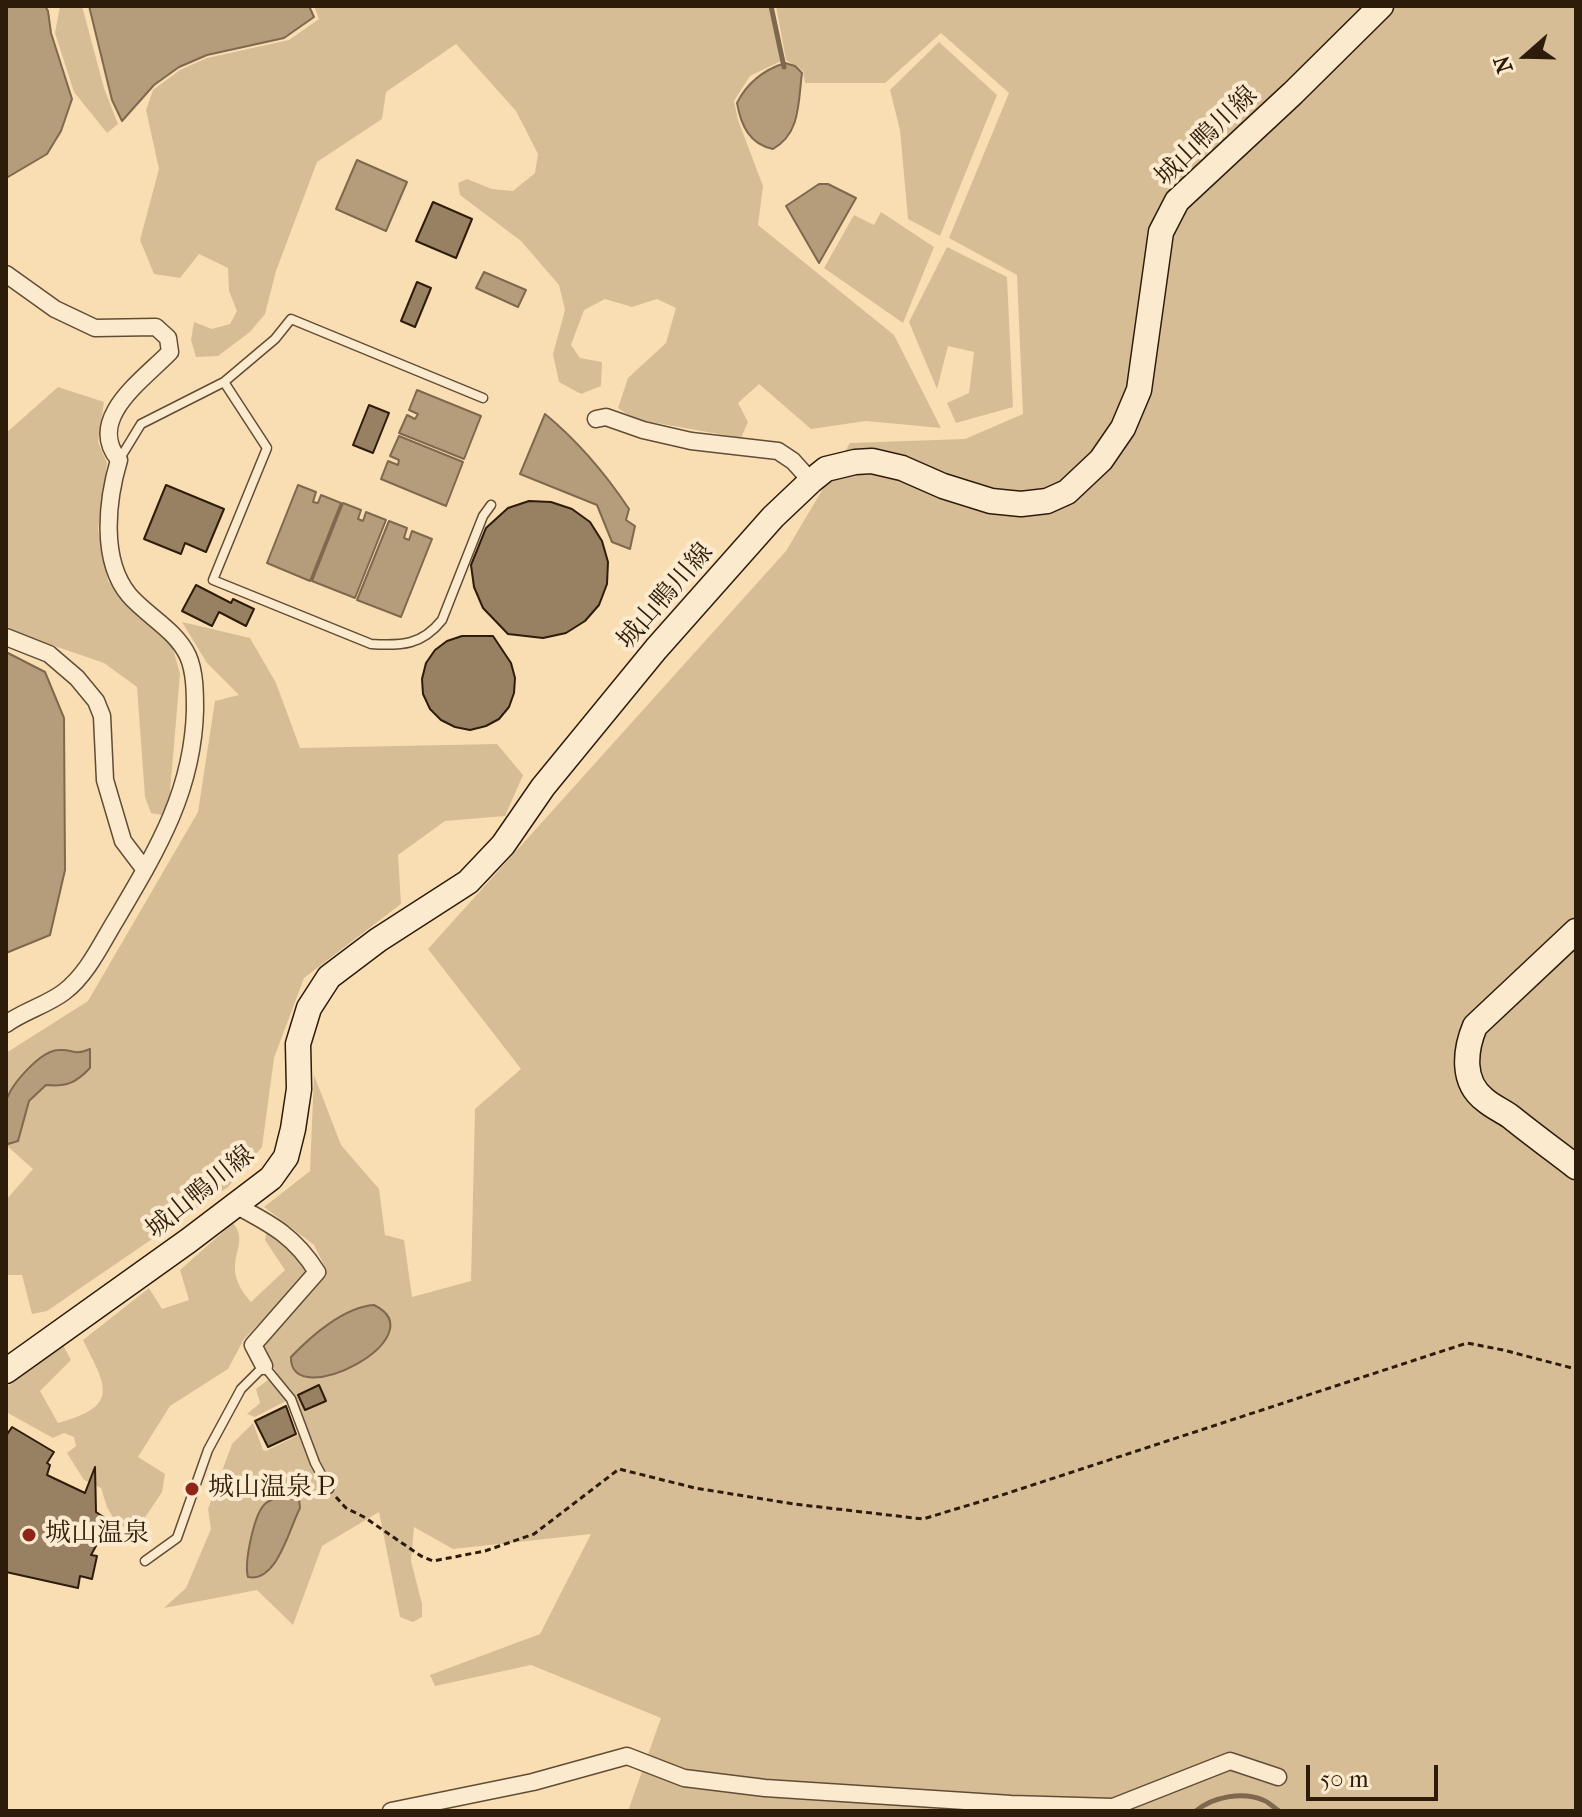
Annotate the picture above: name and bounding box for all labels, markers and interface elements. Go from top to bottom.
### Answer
north arrow [1486,16,1566,96]
text: N [1488,52,1519,77]
street label: 城山鴨川線 [1149,81,1265,193]
street label: 城山鴨川線 [612,538,720,656]
street label: 城山鴨川線 [141,1140,261,1246]
place label: 城山温泉Ｐ [208,1473,338,1505]
marker: 城山温泉Ｐ [183,1480,201,1498]
place label: 城山温泉 [45,1519,149,1551]
marker: 城山温泉 [20,1526,38,1544]
scale bar [1310,1749,1442,1799]
text: 50 m [1320,1765,1369,1793]

